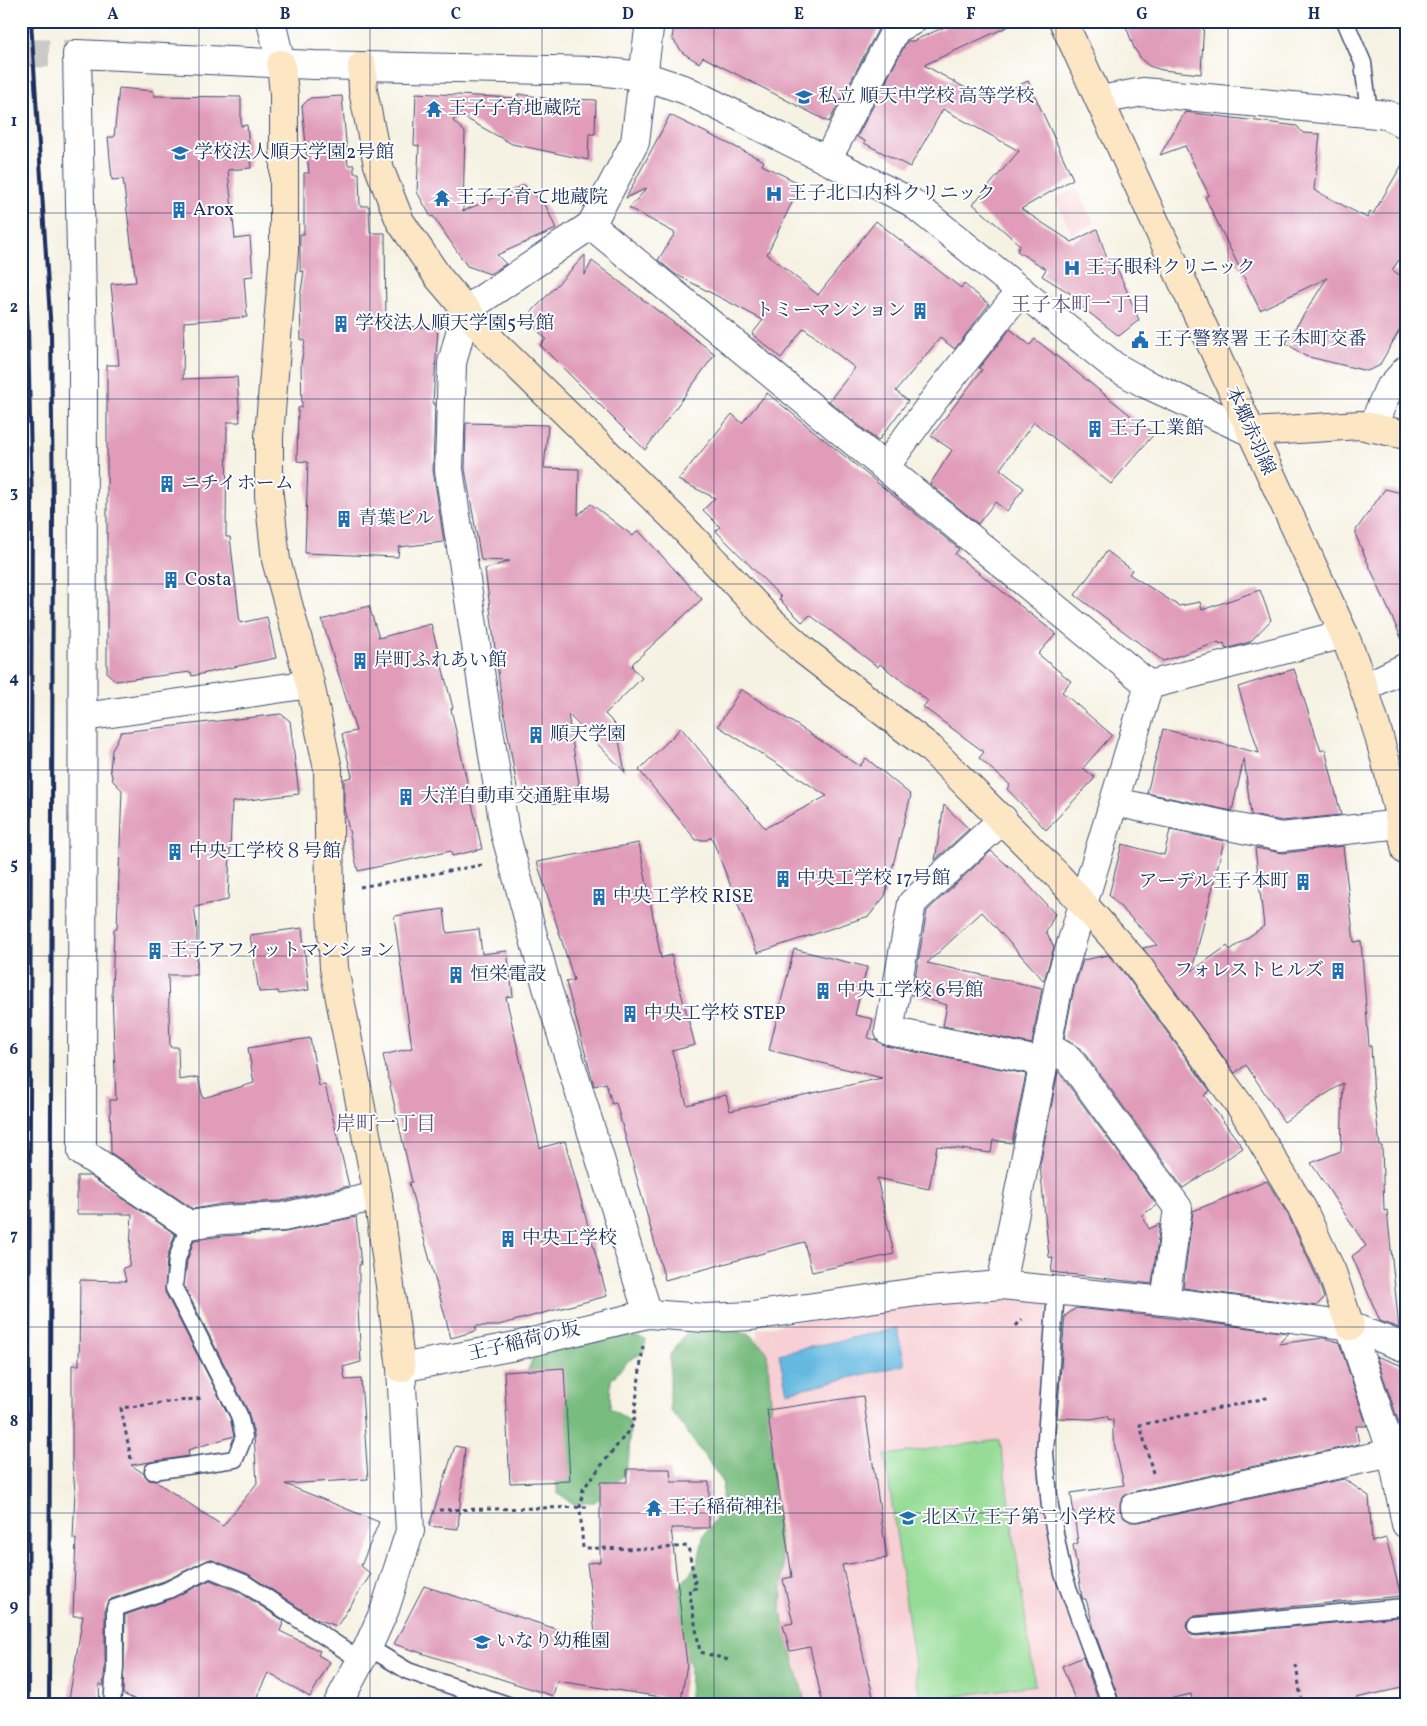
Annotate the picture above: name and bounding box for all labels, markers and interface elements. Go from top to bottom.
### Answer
text: A [107,4,119,26]
text: B [280,4,291,26]
text: C [451,4,461,26]
text: D [622,4,634,26]
text: E [794,4,804,26]
text: F [966,4,976,26]
text: G [1136,4,1148,26]
text: H [1308,4,1320,26]
place label: 私立 順天中学校 高等学校 [818,84,1035,110]
school or university icon: 私立 順天中学校 高等学校 [794,87,814,107]
place label: 王子子育地蔵院 [448,96,581,122]
temple icon: 王子子育地蔵院 [424,99,444,119]
text: 1 [11,111,17,133]
place label: 学校法人順天学園2号館 [194,140,394,166]
school or university icon: 学校法人順天学園2号館 [170,143,190,163]
place label: 王子北口内科クリニック [788,181,996,207]
hospital icon: 王子北口内科クリニック [764,184,784,204]
place label: 王子子育て地蔵院 [456,185,608,211]
temple icon: 王子子育て地蔵院 [432,188,452,208]
place label: Arox [193,197,234,223]
building icon: Arox [169,200,189,220]
place label: 王子眼科クリニック [1086,255,1256,281]
hospital icon: 王子眼科クリニック [1062,258,1082,278]
district label: 王子本町一丁目 [1011,292,1151,320]
text: 2 [10,297,18,319]
place label: トミーマンション [755,298,906,324]
building icon: トミーマンション [910,301,930,321]
place label: 学校法人順天学園5号館 [355,311,554,337]
building icon: 学校法人順天学園5号館 [331,314,351,334]
place label: 王子警察署 王子本町交番 [1154,327,1367,353]
public building icon: 王子警察署 王子本町交番 [1130,330,1150,350]
street label: 本郷赤羽線 [1219,382,1281,480]
place label: 王子工業館 [1109,416,1204,442]
building icon: 王子工業館 [1085,419,1105,439]
place label: ニチイホーム [181,471,294,497]
building icon: ニチイホーム [157,474,177,494]
text: 3 [10,482,18,504]
place label: 青葉ビル [358,506,434,532]
building icon: 青葉ビル [334,509,354,529]
place label: Costa [185,567,232,593]
building icon: Costa [161,570,181,590]
place label: 岸町ふれあい館 [374,648,507,674]
building icon: 岸町ふれあい館 [350,651,370,671]
text: 4 [9,668,19,690]
place label: 順天学園 [550,722,626,748]
building icon: 順天学園 [526,725,546,745]
place label: 大洋自動車交通駐車場 [420,784,610,810]
building icon: 大洋自動車交通駐車場 [396,787,416,807]
place label: 中央工学校８号館 [189,839,341,865]
building icon: 中央工学校８号館 [165,842,185,862]
text: 5 [10,854,18,876]
place label: 中央工学校 17号館 [797,866,950,892]
building icon: 中央工学校 17号館 [773,869,793,889]
place label: アーデル王子本町 [1139,869,1289,895]
building icon: アーデル王子本町 [1293,872,1313,892]
place label: 中央工学校 RISE [613,884,753,910]
building icon: 中央工学校 RISE [589,887,609,907]
place label: 王子アフィットマンション [169,938,395,964]
building icon: 王子アフィットマンション [145,941,165,961]
place label: フォレストヒルズ [1174,958,1324,984]
building icon: フォレストヒルズ [1328,961,1348,981]
place label: 恒栄電設 [470,962,546,988]
building icon: 恒栄電設 [446,965,466,985]
place label: 中央工学校 6号館 [837,978,983,1004]
building icon: 中央工学校 6号館 [813,981,833,1001]
place label: 中央工学校 STEP [644,1001,786,1027]
building icon: 中央工学校 STEP [620,1004,640,1024]
text: 6 [10,1039,19,1061]
district label: 岸町一丁目 [336,1111,436,1139]
text: 7 [10,1225,18,1247]
place label: 中央工学校 [522,1226,617,1252]
building icon: 中央工学校 [498,1229,518,1249]
street label: 王子稲荷の坂 [466,1317,582,1367]
text: 8 [10,1411,18,1433]
place label: 王子稲荷神社 [668,1495,782,1521]
temple icon: 王子稲荷神社 [644,1498,664,1518]
place label: 北区立 王子第二小学校 [922,1505,1116,1531]
school or university icon: 北区立 王子第二小学校 [898,1508,918,1528]
text: 9 [10,1596,19,1618]
place label: いなり幼稚園 [496,1629,610,1655]
school or university icon: いなり幼稚園 [472,1632,492,1652]

